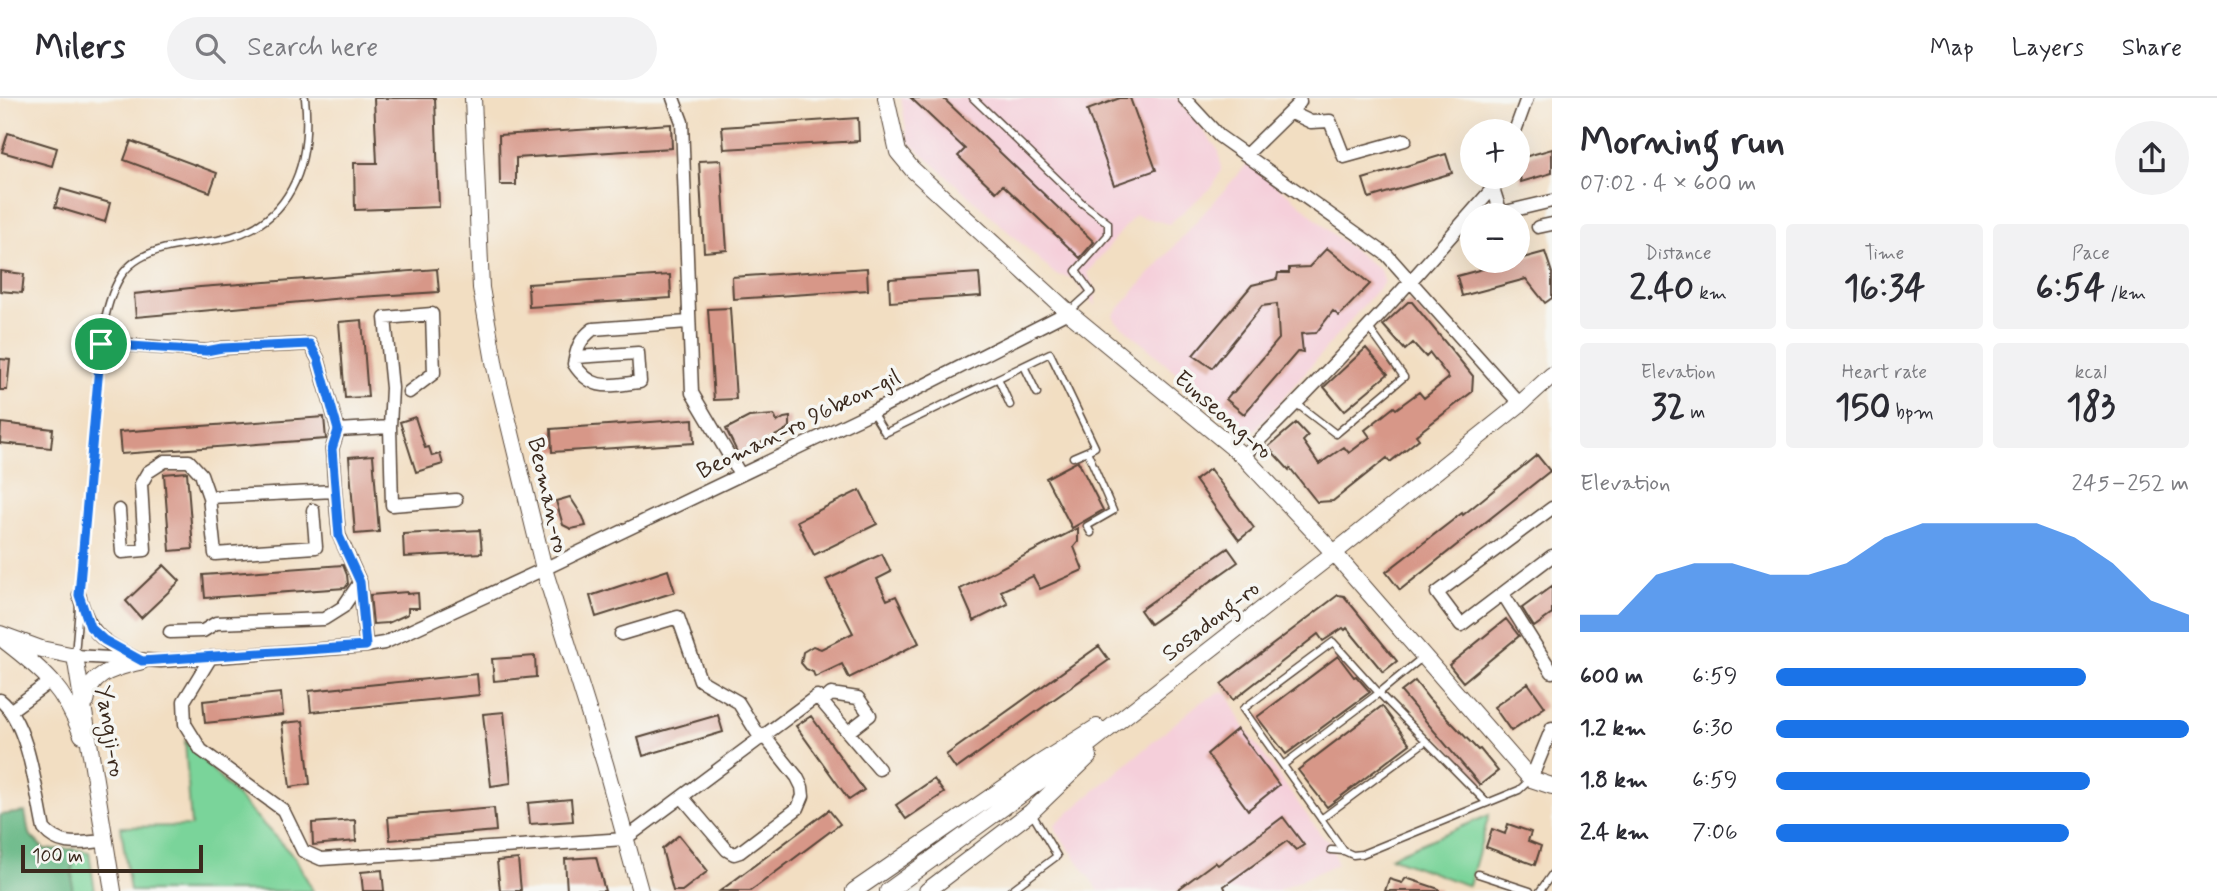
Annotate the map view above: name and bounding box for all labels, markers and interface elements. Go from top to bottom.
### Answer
search box [167,17,657,80]
text: Milers [35,26,125,70]
icon: search [191,29,229,67]
text: Search here [247,31,378,65]
text: Map [1930,33,1974,64]
text: Layers [2012,33,2084,64]
text: Share [2122,33,2182,64]
text: Morning run [1580,118,1785,167]
map controls [1460,119,1530,273]
button: + [1460,119,1530,189]
button: share [2115,121,2189,195]
text: 07:02 · 4 × 600 m [1580,169,1756,199]
button: − [1460,203,1530,273]
text: Distance [1645,241,1712,266]
text: Time [1865,241,1904,266]
text: Pace [2072,241,2110,266]
text: 2.40 [1629,266,1694,312]
text: 16:34 [1844,266,1925,312]
text: 6:54 [2035,266,2105,312]
text: km [1694,281,1727,306]
text: /km [2105,281,2146,306]
pin [71,314,131,374]
icon: arrive [82,325,120,363]
text: Elevation [1641,360,1716,385]
text: Heart rate [1842,360,1927,385]
text: kcal [2075,360,2107,385]
street label: Beoman-ro 96beon-gil [692,363,905,487]
street label: Eunseong-ro [1167,364,1278,467]
text: 32 [1651,385,1685,431]
text: 150 [1835,385,1890,431]
text: 183 [2066,385,2115,431]
text: m [1685,400,1705,425]
text: bpm [1890,400,1934,425]
street label: Beoman-ro [519,435,575,556]
text: Elevation [1580,469,1671,499]
text: 245–252 m [2072,469,2189,499]
street label: Sosadong-ro [1156,574,1267,671]
text: 600 m [1580,662,1643,692]
text: 6:59 [1692,662,1737,692]
street label: Yangji-ro [85,683,131,780]
text: 1.2 km [1580,714,1646,744]
text: 6:30 [1692,714,1733,744]
text: 1.8 km [1580,766,1648,796]
text: 6:59 [1692,766,1737,796]
text: 2.4 km [1580,818,1649,848]
text: 7:06 [1692,818,1738,848]
scale bar [21,842,203,874]
text: 100 m [32,844,83,869]

